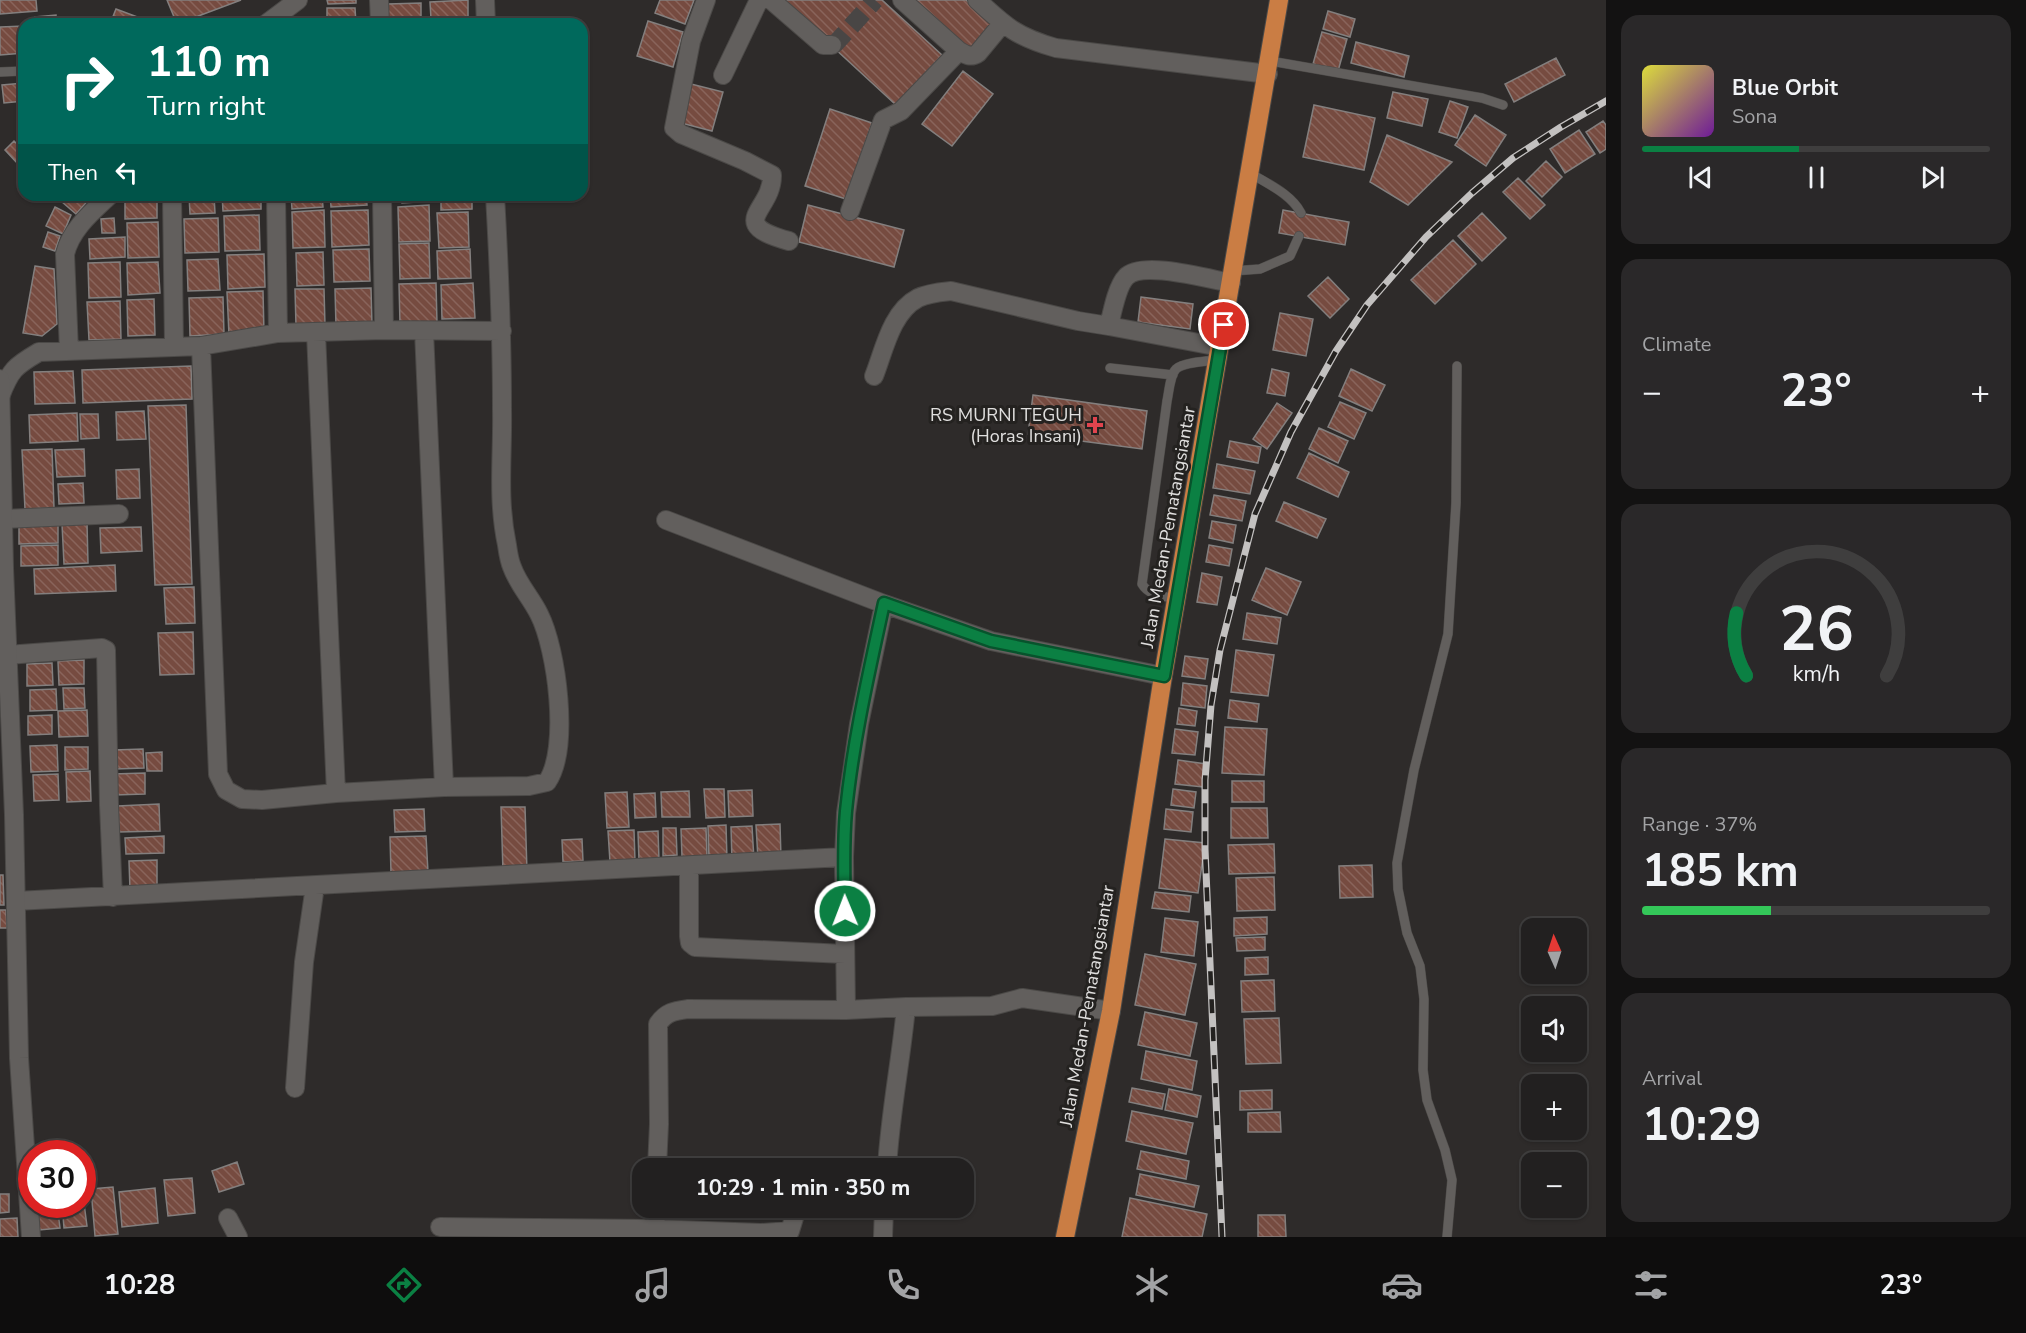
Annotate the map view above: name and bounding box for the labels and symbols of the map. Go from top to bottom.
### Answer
pin [1198,299,1249,350]
place label: RS MURNI TEGUH (Horas Insani) [930,403,1082,448]
street label: Jalan Medan-Pematangsiantar [1135,404,1201,651]
marker: RS MURNI TEGUH (Horas Insani) [1086,416,1104,434]
position arrow [813,879,877,943]
street label: Jalan Medan-Pematangsiantar [1054,883,1120,1130]
north arrow [1521,918,1587,984]
speed limit sign: 30 [18,1140,96,1218]

